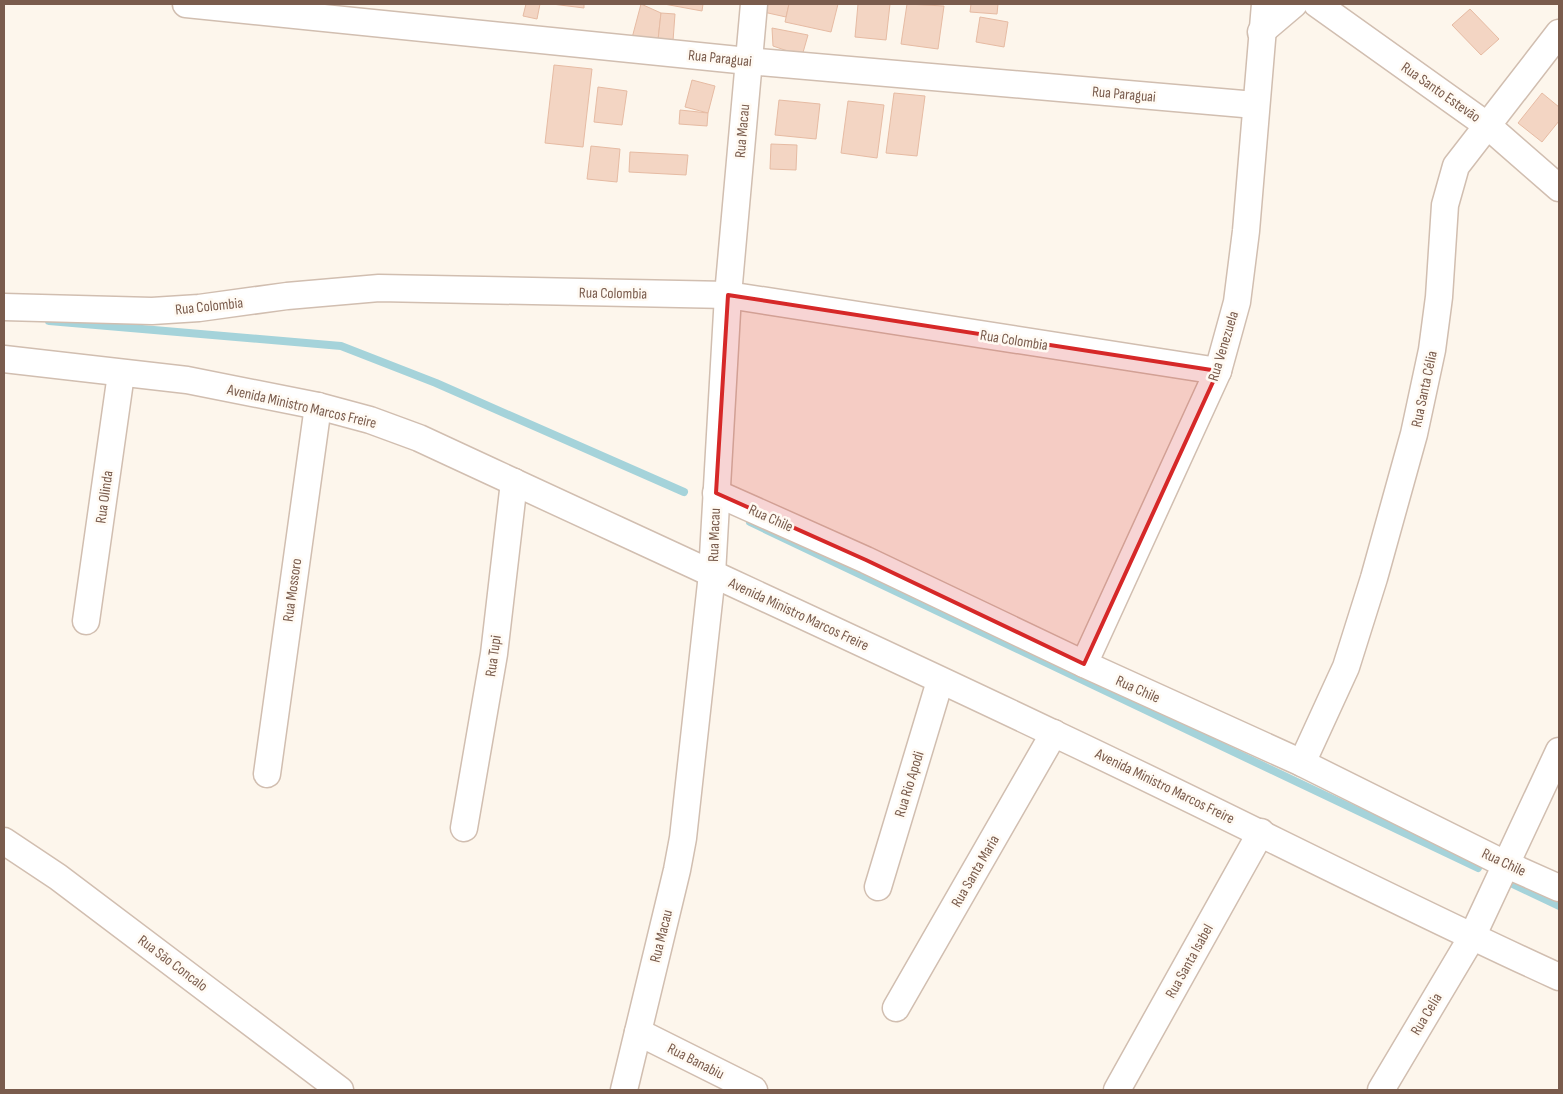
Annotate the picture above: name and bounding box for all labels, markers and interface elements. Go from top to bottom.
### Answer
street label: Rua Paraguai [687,46,753,71]
street label: Rua Santo Estevão [1397,58,1484,127]
street label: Rua Paraguai [1091,82,1157,107]
street label: Rua Macau [731,103,754,159]
street label: Rua Colombia [579,283,647,304]
street label: Rua Colombia [174,293,244,320]
street label: Rua Venezuela [1204,309,1243,384]
street label: Rua Colombia [979,326,1049,355]
street label: Rua Santa Célia [1407,349,1442,429]
street label: Avenida Ministro Marcos Freire [224,380,378,433]
street label: Rua Olinda [91,469,118,525]
street label: Rua Chile [746,500,796,537]
street label: Rua Macau [704,508,725,562]
street label: Rua Mossoro [279,557,306,623]
street label: Avenida Ministro Marcos Freire [725,573,872,655]
street label: Rua Tupi [481,634,506,678]
street label: Rua Chile [1113,671,1163,708]
street label: Avenida Ministro Marcos Freire [1091,744,1237,828]
street label: Rua Rio Apodi [890,749,929,819]
street label: Rua Santa Maria [947,832,1004,911]
street label: Rua Chile [1479,844,1529,881]
street label: Rua Macau [646,908,677,965]
street label: Rua Santa Isabel [1161,921,1218,1002]
street label: Rua São Concalo [134,931,211,996]
street label: Rua Celia [1406,989,1447,1039]
street label: Rua Banabiu [664,1039,727,1084]

